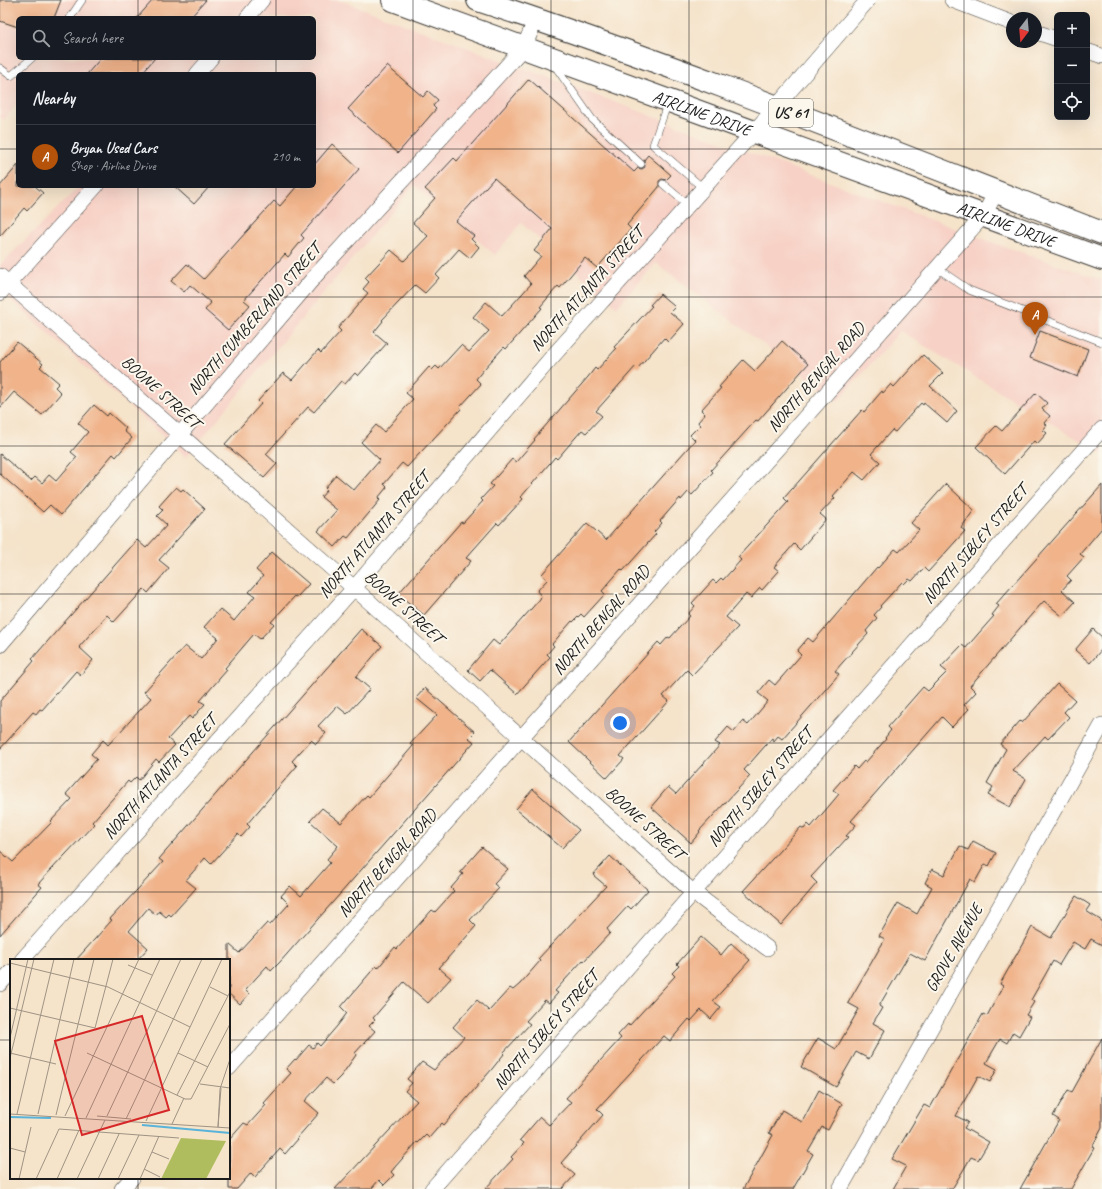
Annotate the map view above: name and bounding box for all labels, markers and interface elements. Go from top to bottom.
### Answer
north arrow [1006,12,1042,48]
map controls [1054,12,1090,120]
button: + [1054,12,1090,48]
search box [16,16,316,60]
icon: search [30,27,52,49]
text: Search here [62,29,123,48]
button: − [1054,48,1090,84]
button: locate [1054,84,1090,120]
street label: AIRLINE DRIVE [650,85,757,141]
text: Nearby [32,88,75,109]
road number: US 61 [769,99,813,127]
text: Bryan Used Cars [70,139,157,158]
text: A [42,149,48,165]
text: 210 m [272,149,300,165]
text: Shop · Airline Drive [70,158,156,174]
street label: AIRLINE DRIVE [954,196,1061,253]
street label: NORTH ATLANTA STREET [526,219,651,355]
street label: NORTH CUMBERLAND STREET [183,236,328,399]
pin: A [1022,302,1048,335]
street label: NORTH BENGAL ROAD [763,316,871,436]
street label: BOONE STREET [117,351,208,436]
street label: NORTH ATLANTA STREET [314,465,437,602]
street label: NORTH SIBLEY STREET [918,477,1035,608]
street label: NORTH BENGAL ROAD [548,559,656,679]
street label: BOONE STREET [360,566,451,651]
street label: NORTH ATLANTA STREET [99,707,224,843]
your location [610,713,630,733]
street label: NORTH SIBLEY STREET [703,720,820,851]
street label: BOONE STREET [601,782,692,867]
street label: NORTH BENGAL ROAD [333,803,442,921]
street label: GROVE AVENUE [920,898,989,996]
inset map [10,959,230,1179]
street label: NORTH SIBLEY STREET [489,963,606,1094]

